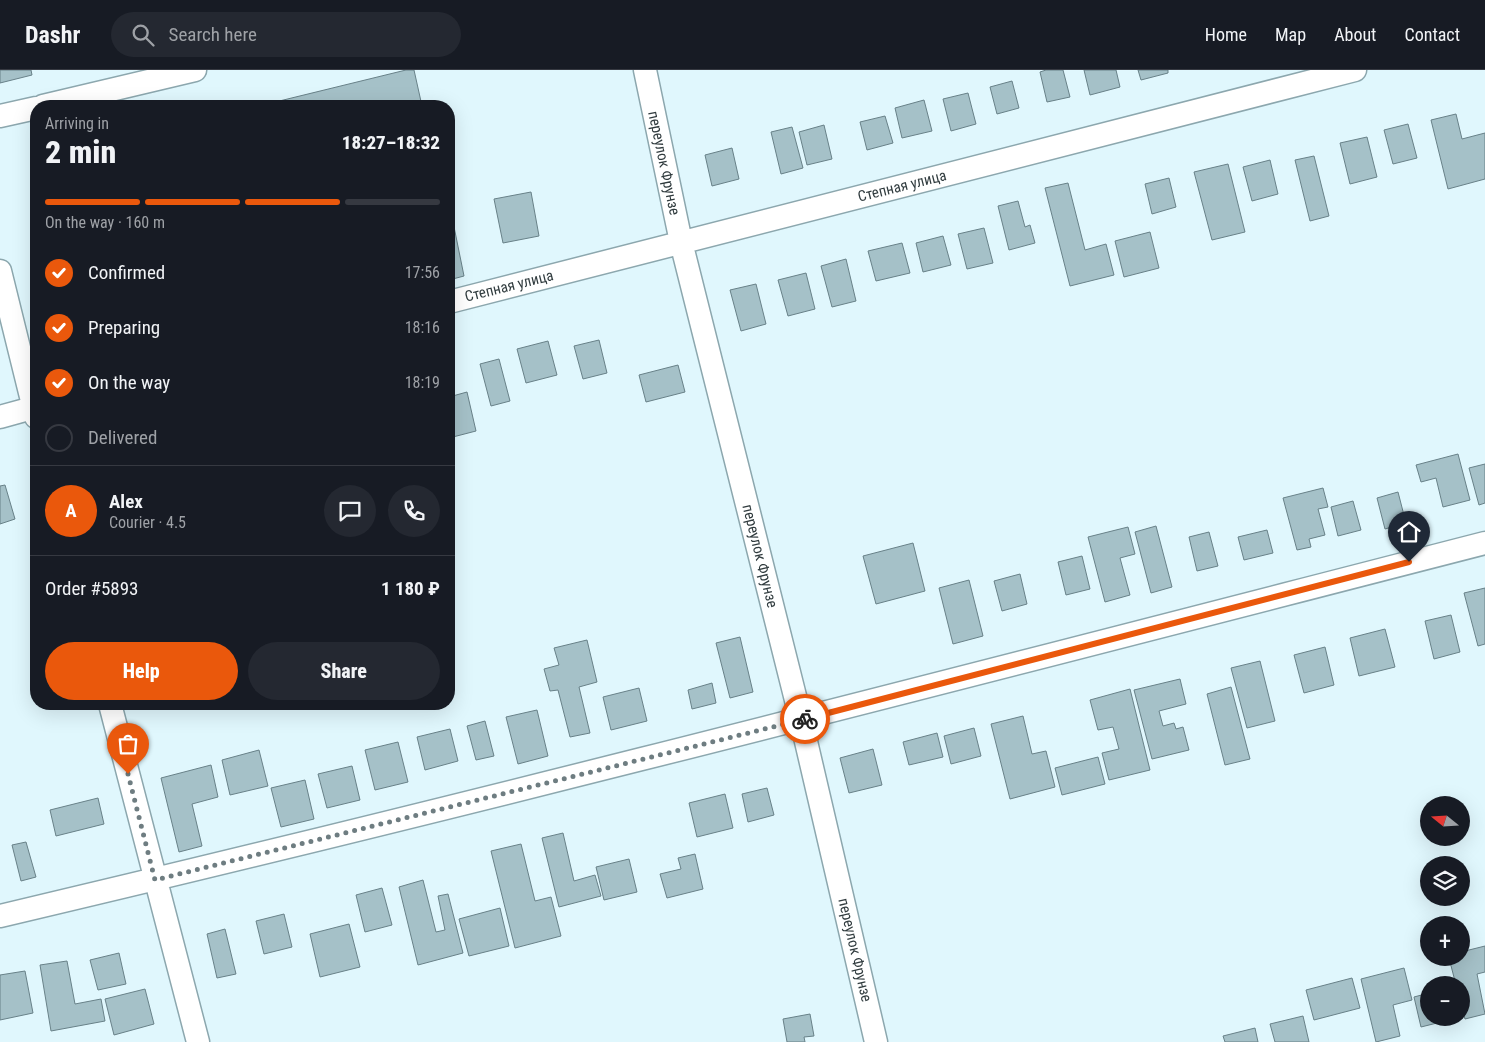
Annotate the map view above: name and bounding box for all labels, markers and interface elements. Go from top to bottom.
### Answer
search box [111,12,461,57]
text: Dashr [25,21,81,49]
icon: search [129,21,157,49]
text: Search here [169,23,257,46]
text: Home [1205,24,1247,45]
text: Map [1275,24,1306,45]
text: About [1334,24,1376,45]
text: Contact [1404,24,1460,45]
street label: переулок Фрунзе [644,109,684,217]
text: Arriving in [45,114,109,133]
text: 18:27–18:32 [342,131,440,154]
text: 2 min [45,133,116,171]
street label: Степная улица [856,166,948,206]
text: On the way · 160 m [45,213,165,232]
icon: check [45,259,73,287]
text: Confirmed [88,261,165,284]
text: 17:56 [405,263,440,282]
street label: Степная улица [463,266,555,306]
icon: check [45,314,73,342]
text: Preparing [88,316,160,339]
text: 18:16 [405,318,440,337]
icon: check [45,369,73,397]
text: On the way [88,371,170,394]
text: 18:19 [405,373,440,392]
text: Delivered [88,426,157,449]
button: chat [324,485,376,537]
button: phone [388,485,440,537]
text: Alex [109,490,143,513]
text: A [65,499,77,522]
street label: переулок Фрунзе [738,502,782,610]
pin [1388,511,1430,562]
text: Courier · 4.5 [109,513,186,532]
icon: home [1395,518,1423,546]
text: Order #5893 [45,577,138,600]
text: 1 180 ₽ [381,577,440,600]
button: Help [45,642,238,700]
button: Share [248,642,440,700]
courier [780,694,830,744]
icon: bike [791,705,819,733]
pin [107,723,149,774]
icon: bag [114,730,142,758]
north arrow [1420,796,1470,846]
map controls [1420,796,1470,1026]
button: layers [1420,856,1470,906]
street label: переулок Фрунзе [834,896,876,1004]
button: + [1420,916,1470,966]
button: − [1420,976,1470,1026]

